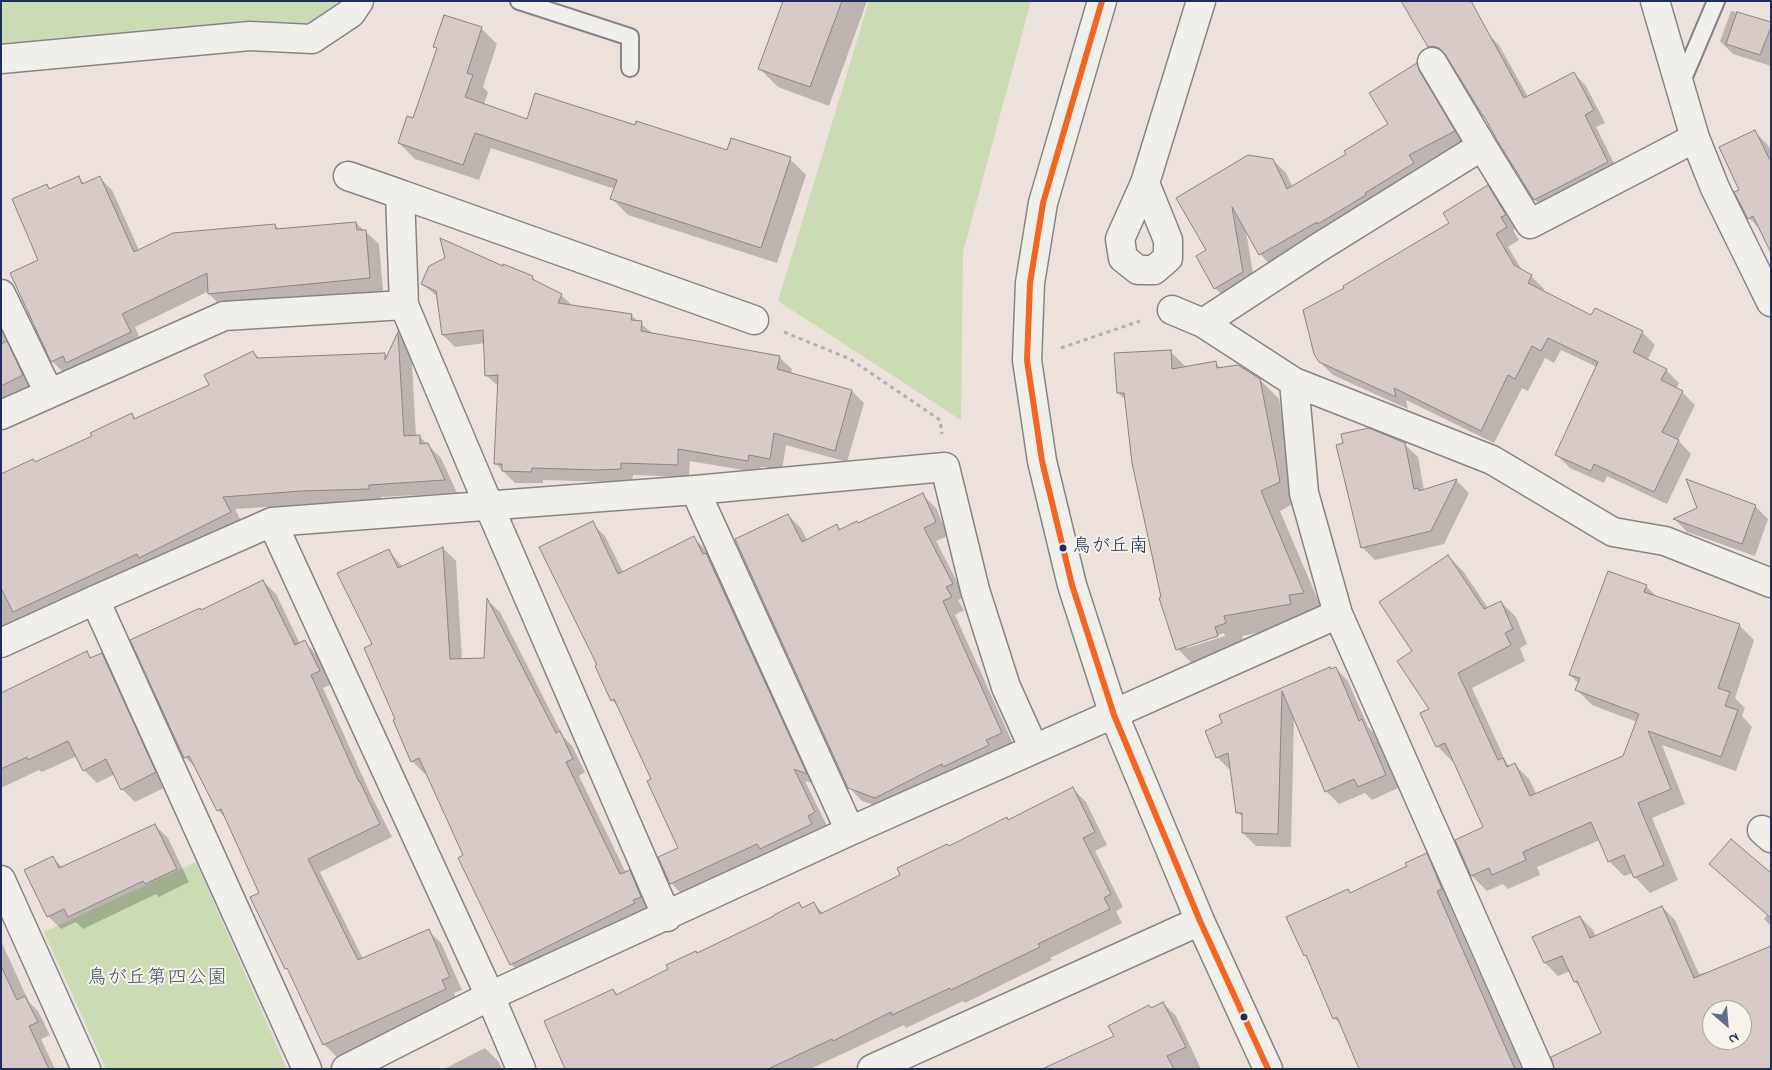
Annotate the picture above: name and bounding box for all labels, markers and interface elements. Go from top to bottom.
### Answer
place label: 鳥が丘南 [1072,537,1148,559]
marker: 鳥が丘南 [1058,543,1068,553]
park label: 鳥が丘第四公園 [87,968,227,992]
north arrow [1702,1000,1752,1050]
unlabelled marker [1239,1012,1249,1022]
text: N [1725,1026,1743,1049]

